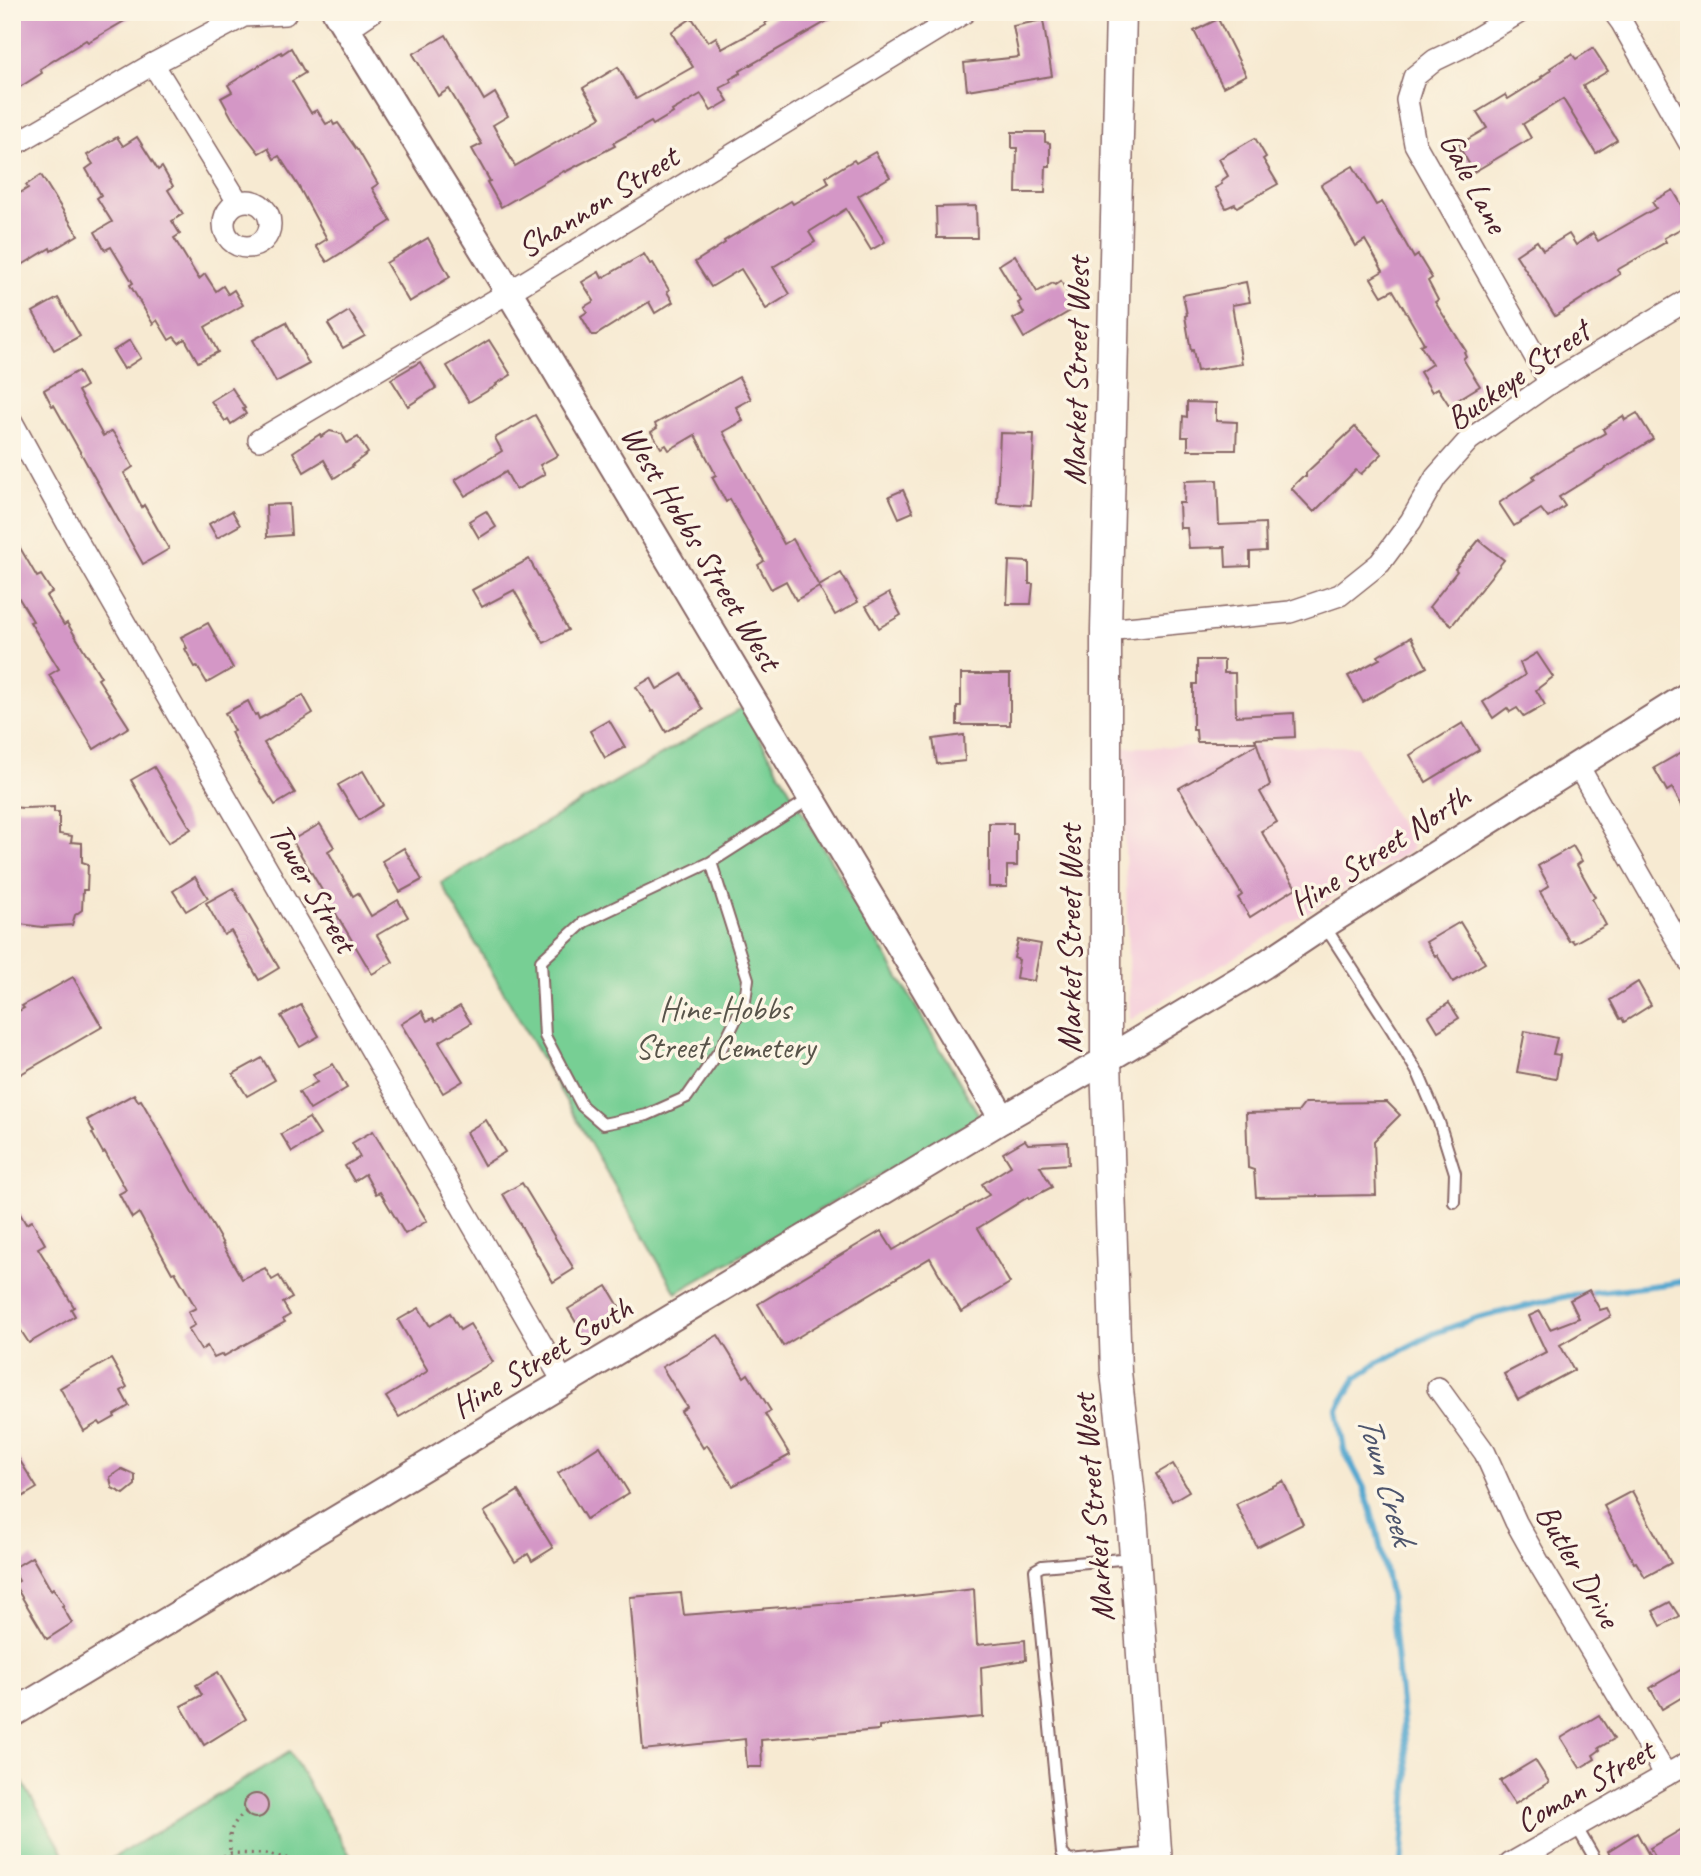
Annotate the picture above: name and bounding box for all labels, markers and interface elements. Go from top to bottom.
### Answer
street label: Gale Lane [1430,125,1519,242]
street label: Shannon Street [509,134,688,268]
street label: Market Street West [1053,253,1099,485]
street label: Buckeye Street [1438,308,1601,440]
street label: West Hobbs Street West [611,417,792,680]
street label: Hine Street North [1281,775,1479,924]
street label: Tower Street [259,815,368,962]
street label: Market Street West [1049,822,1091,1053]
park label: Hine-Hobbs Street Cemetery [635,988,818,1068]
street label: Hine Street South [443,1286,640,1427]
street label: Market Street West [1062,1389,1124,1623]
water label: Town Creek [1347,1409,1428,1555]
street label: Butler Drive [1526,1496,1631,1637]
street label: Coman Street [1508,1728,1664,1842]

